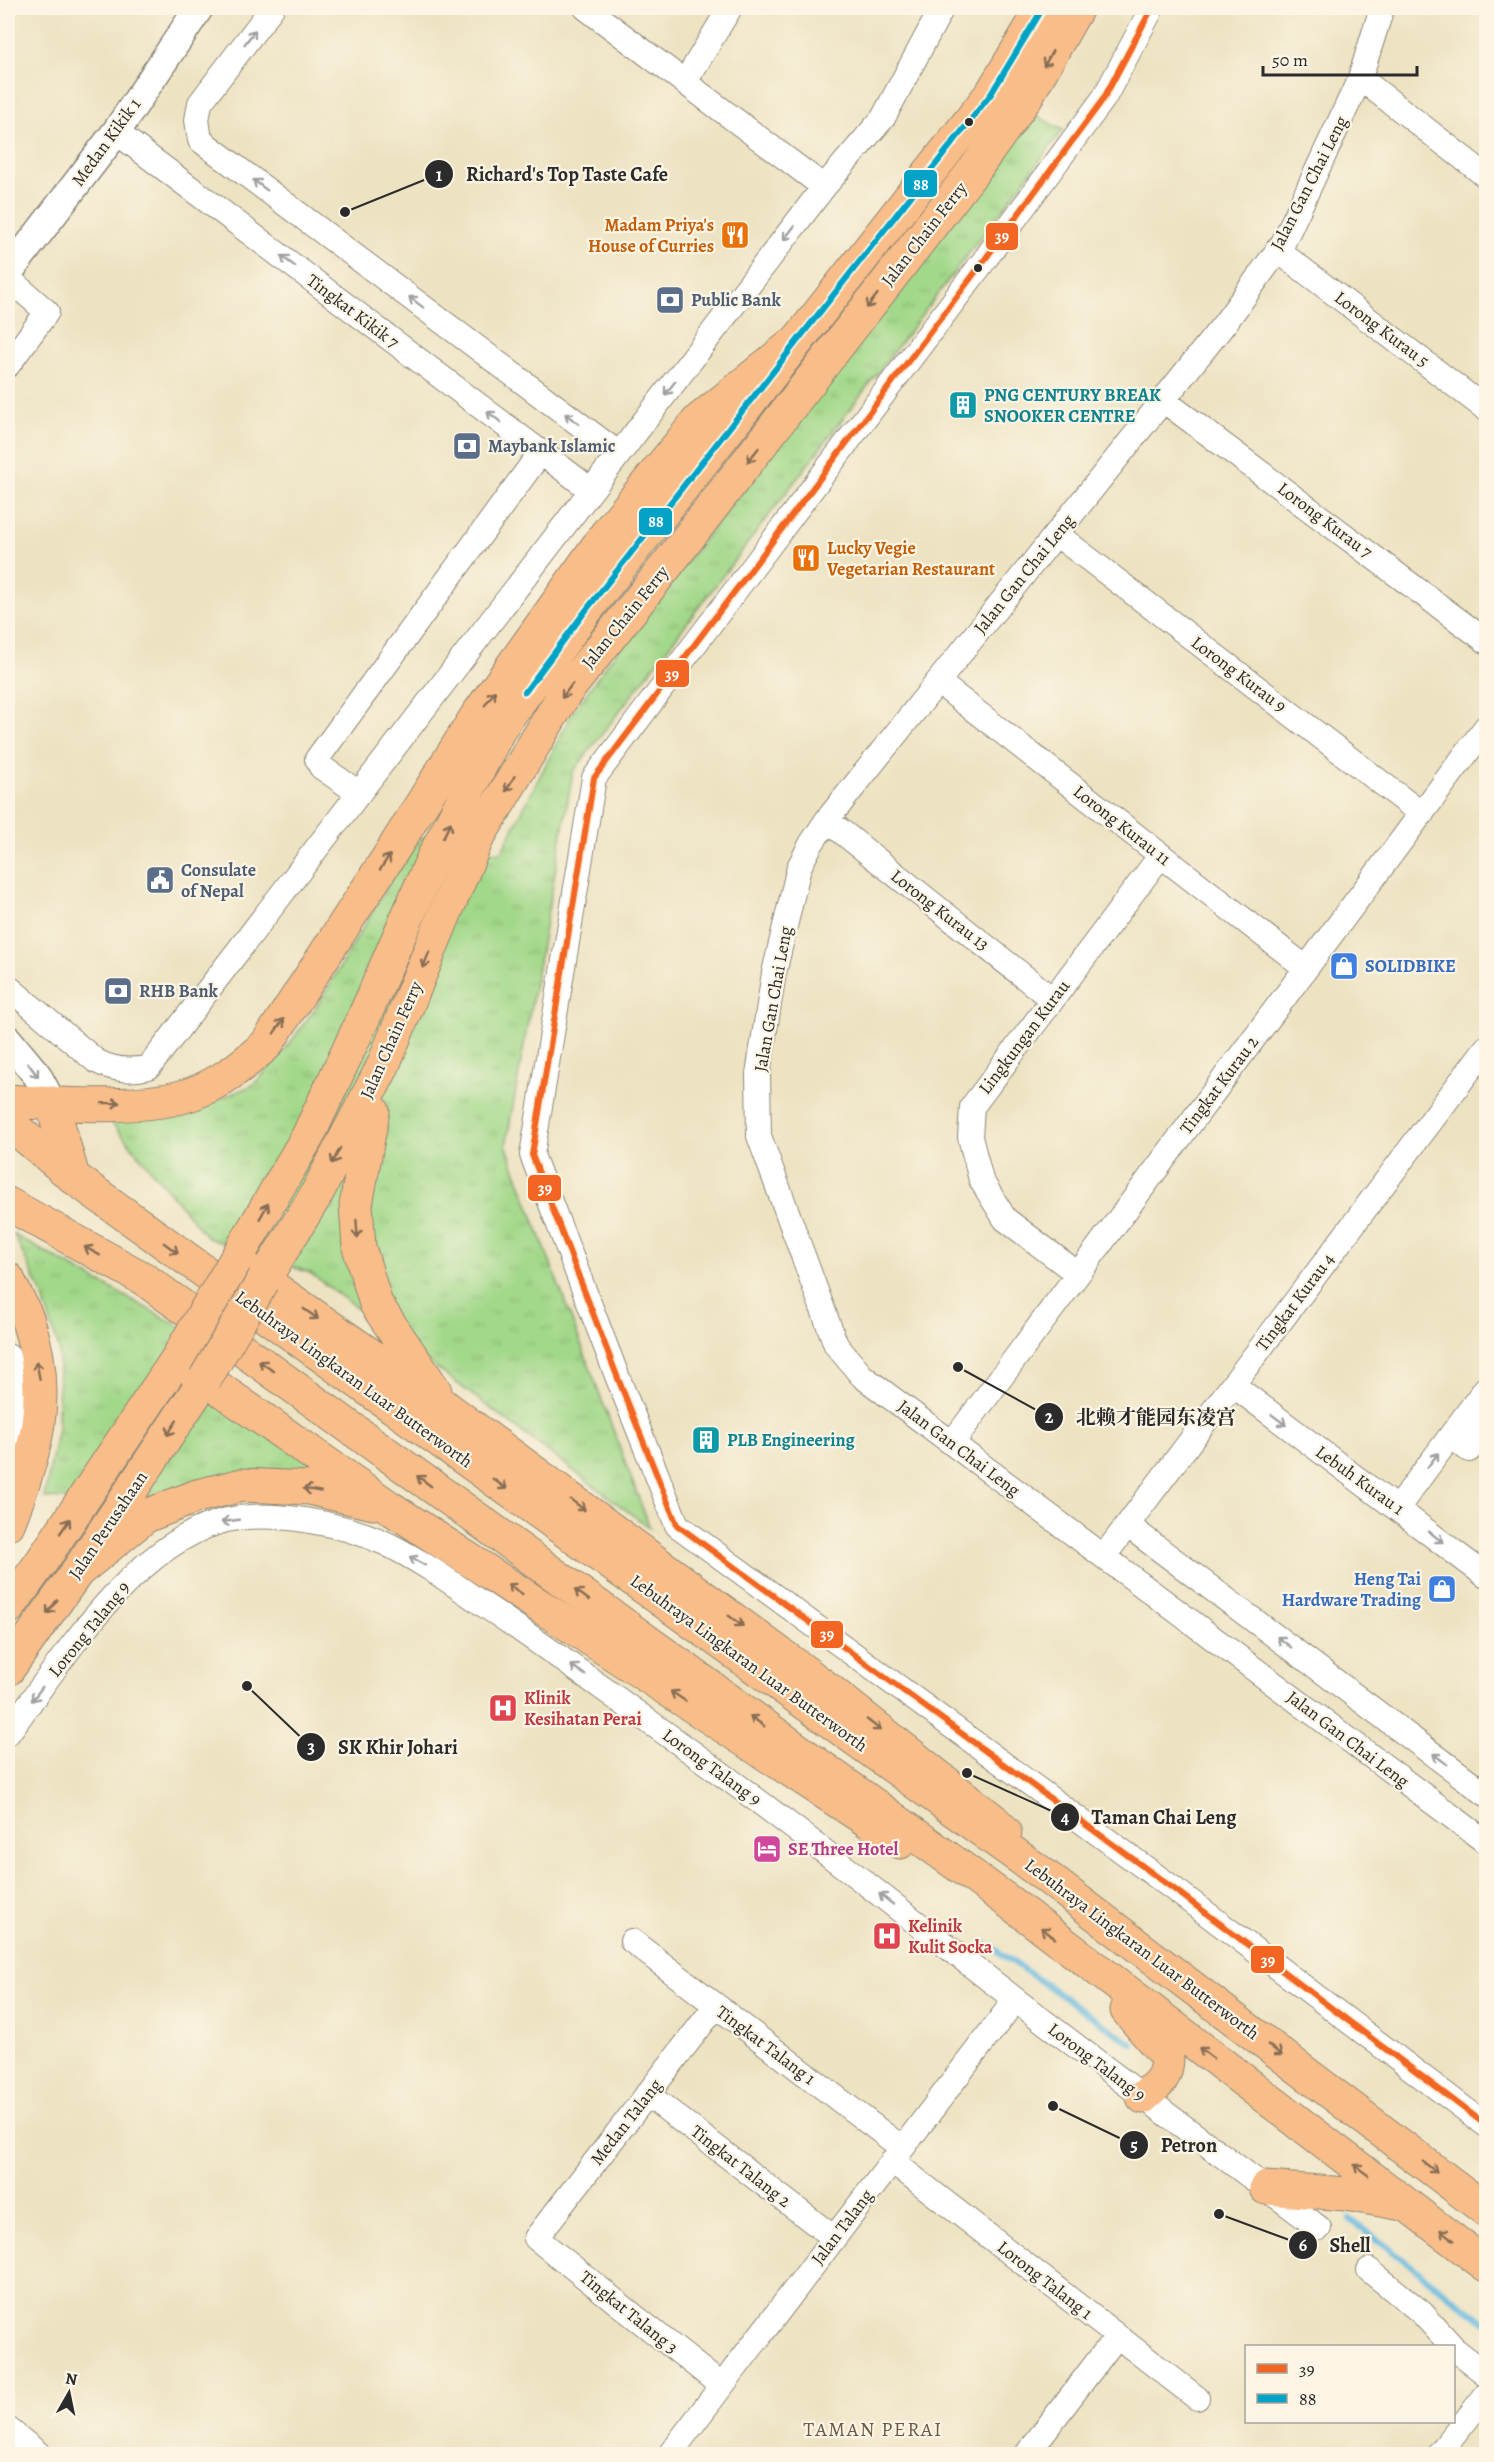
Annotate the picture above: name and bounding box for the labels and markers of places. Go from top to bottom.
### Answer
unlabelled marker [963,116,975,128]
callout: Richard's Top Taste Cafe [424,155,680,193]
place label: Madam Priya's House of Curries [588,213,714,258]
restaurant icon: Madam Priya's House of Curries [719,219,751,251]
unlabelled marker [972,262,984,274]
bank icon: Public Bank [654,284,686,316]
place label: Public Bank [691,288,781,312]
place label: PNG CENTURY BREAK SNOOKER CENTRE [984,383,1161,428]
building icon: PNG CENTURY BREAK SNOOKER CENTRE [947,389,979,421]
bank icon: Maybank Islamic [451,430,483,462]
place label: Maybank Islamic [488,434,616,458]
place label: Lucky Vegie Vegetarian Restaurant [826,536,995,581]
restaurant icon: Lucky Vegie Vegetarian Restaurant [790,542,822,574]
place label: Consulate of Nepal [181,858,256,903]
public building icon: Consulate of Nepal [144,864,176,896]
shop icon: SOLIDBIKE [1328,950,1360,982]
place label: SOLIDBIKE [1365,954,1456,978]
bank icon: RHB Bank [102,975,134,1007]
place label: RHB Bank [139,979,218,1003]
callout: 北赖才能园东凌宫 [1034,1398,1248,1436]
building icon: PLB Engineering [690,1424,722,1456]
place label: PLB Engineering [727,1428,856,1452]
place label: Heng Tai Hardware Trading [1282,1567,1422,1612]
shop icon: Heng Tai Hardware Trading [1426,1573,1458,1605]
place label: Klinik Kesihatan Perai [524,1686,642,1731]
hospital icon: Klinik Kesihatan Perai [487,1692,519,1724]
callout: SK Khir Johari [296,1728,470,1766]
callout: Taman Chai Leng [1050,1798,1249,1836]
hotel icon: SE Three Hotel [751,1833,783,1865]
place label: SE Three Hotel [788,1837,899,1861]
place label: Kelinik Kulit Socka [908,1914,993,1959]
hospital icon: Kelinik Kulit Socka [871,1920,903,1952]
callout: Petron [1119,2126,1229,2164]
callout: Shell [1288,2226,1383,2264]

